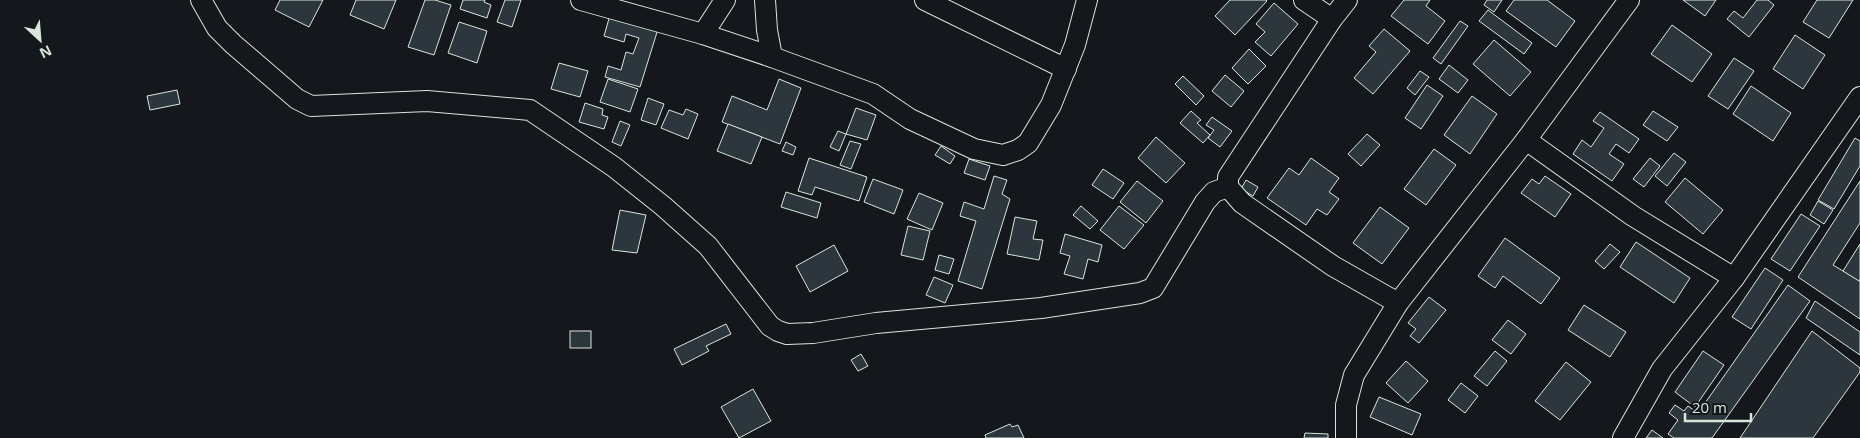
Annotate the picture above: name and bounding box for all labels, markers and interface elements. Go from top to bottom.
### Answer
north arrow [15,15,65,65]
text: N [37,41,55,63]
scale bar [1685,390,1751,422]
text: 20 m [1692,397,1727,417]

